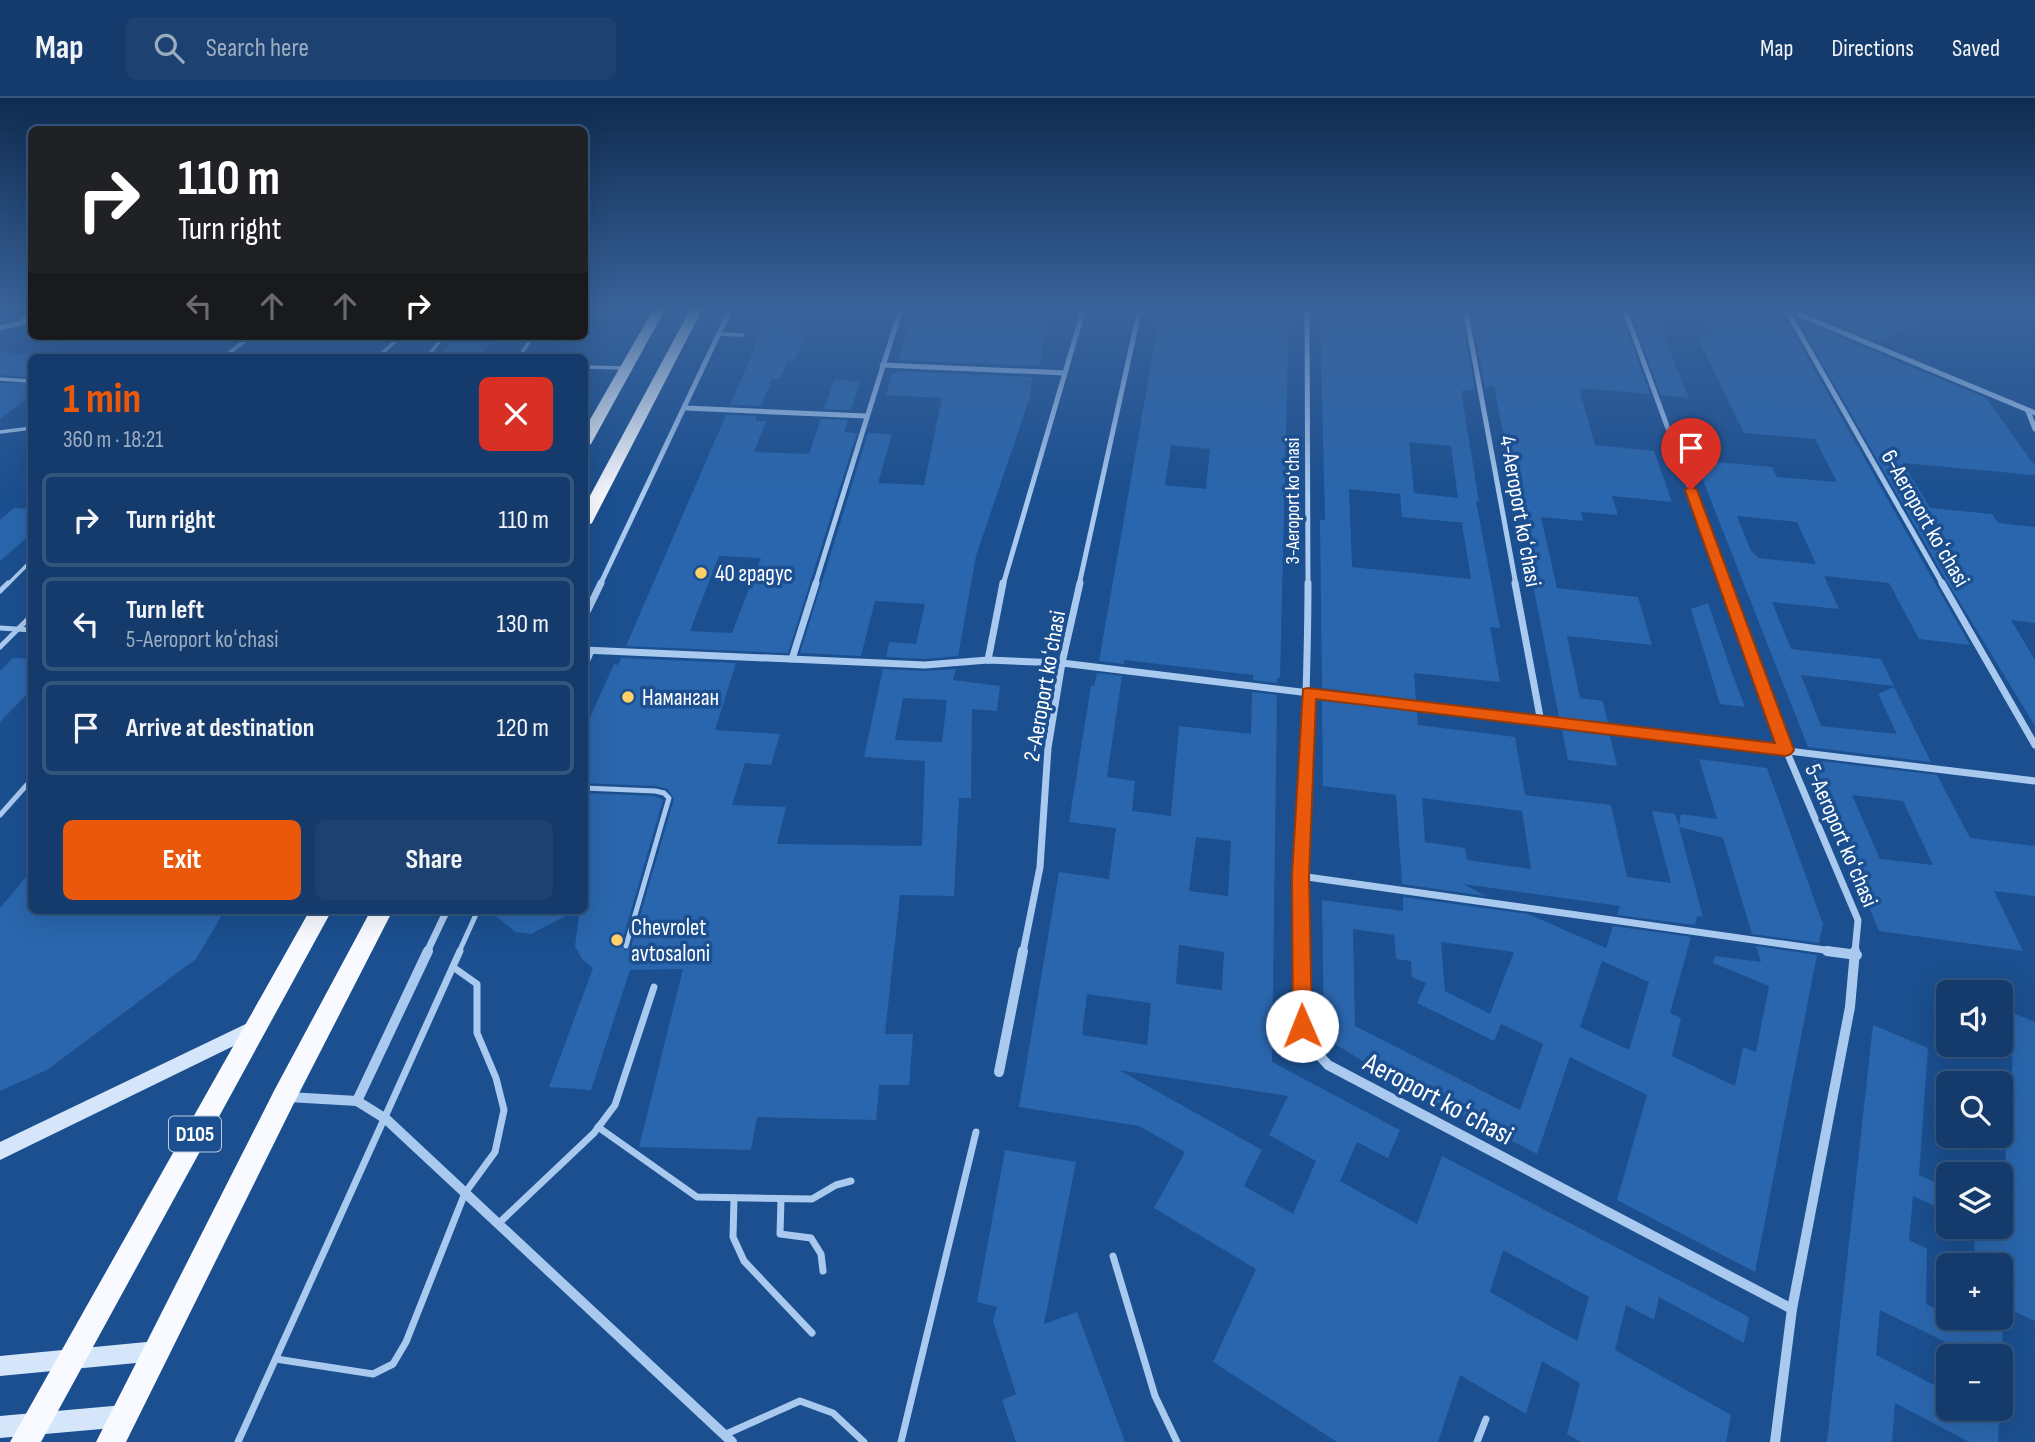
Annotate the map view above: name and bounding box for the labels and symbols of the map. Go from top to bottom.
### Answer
pin [1661,418,1721,490]
street label: 4-Aeroport koʻchasi [1493,433,1547,589]
street label: 3-Aeroport koʻchasi [1282,438,1305,564]
street label: 6-Aeroport koʻchasi [1875,445,1976,592]
place label: 40 градус [715,560,793,588]
marker: 40 градус [693,565,709,581]
street label: 2-Aeroport koʻchasi [1018,609,1072,764]
place label: Наманган [642,684,719,712]
marker: Наманган [620,689,636,705]
street label: 5-Aeroport koʻchasi [1798,760,1884,911]
place label: Chevrolet avtosaloni [631,914,710,968]
marker: Chevrolet avtosaloni [609,932,625,948]
position arrow [1265,989,1339,1063]
street label: Aeroport koʻchasi [1357,1046,1519,1153]
road number: D105 [169,1116,221,1152]

